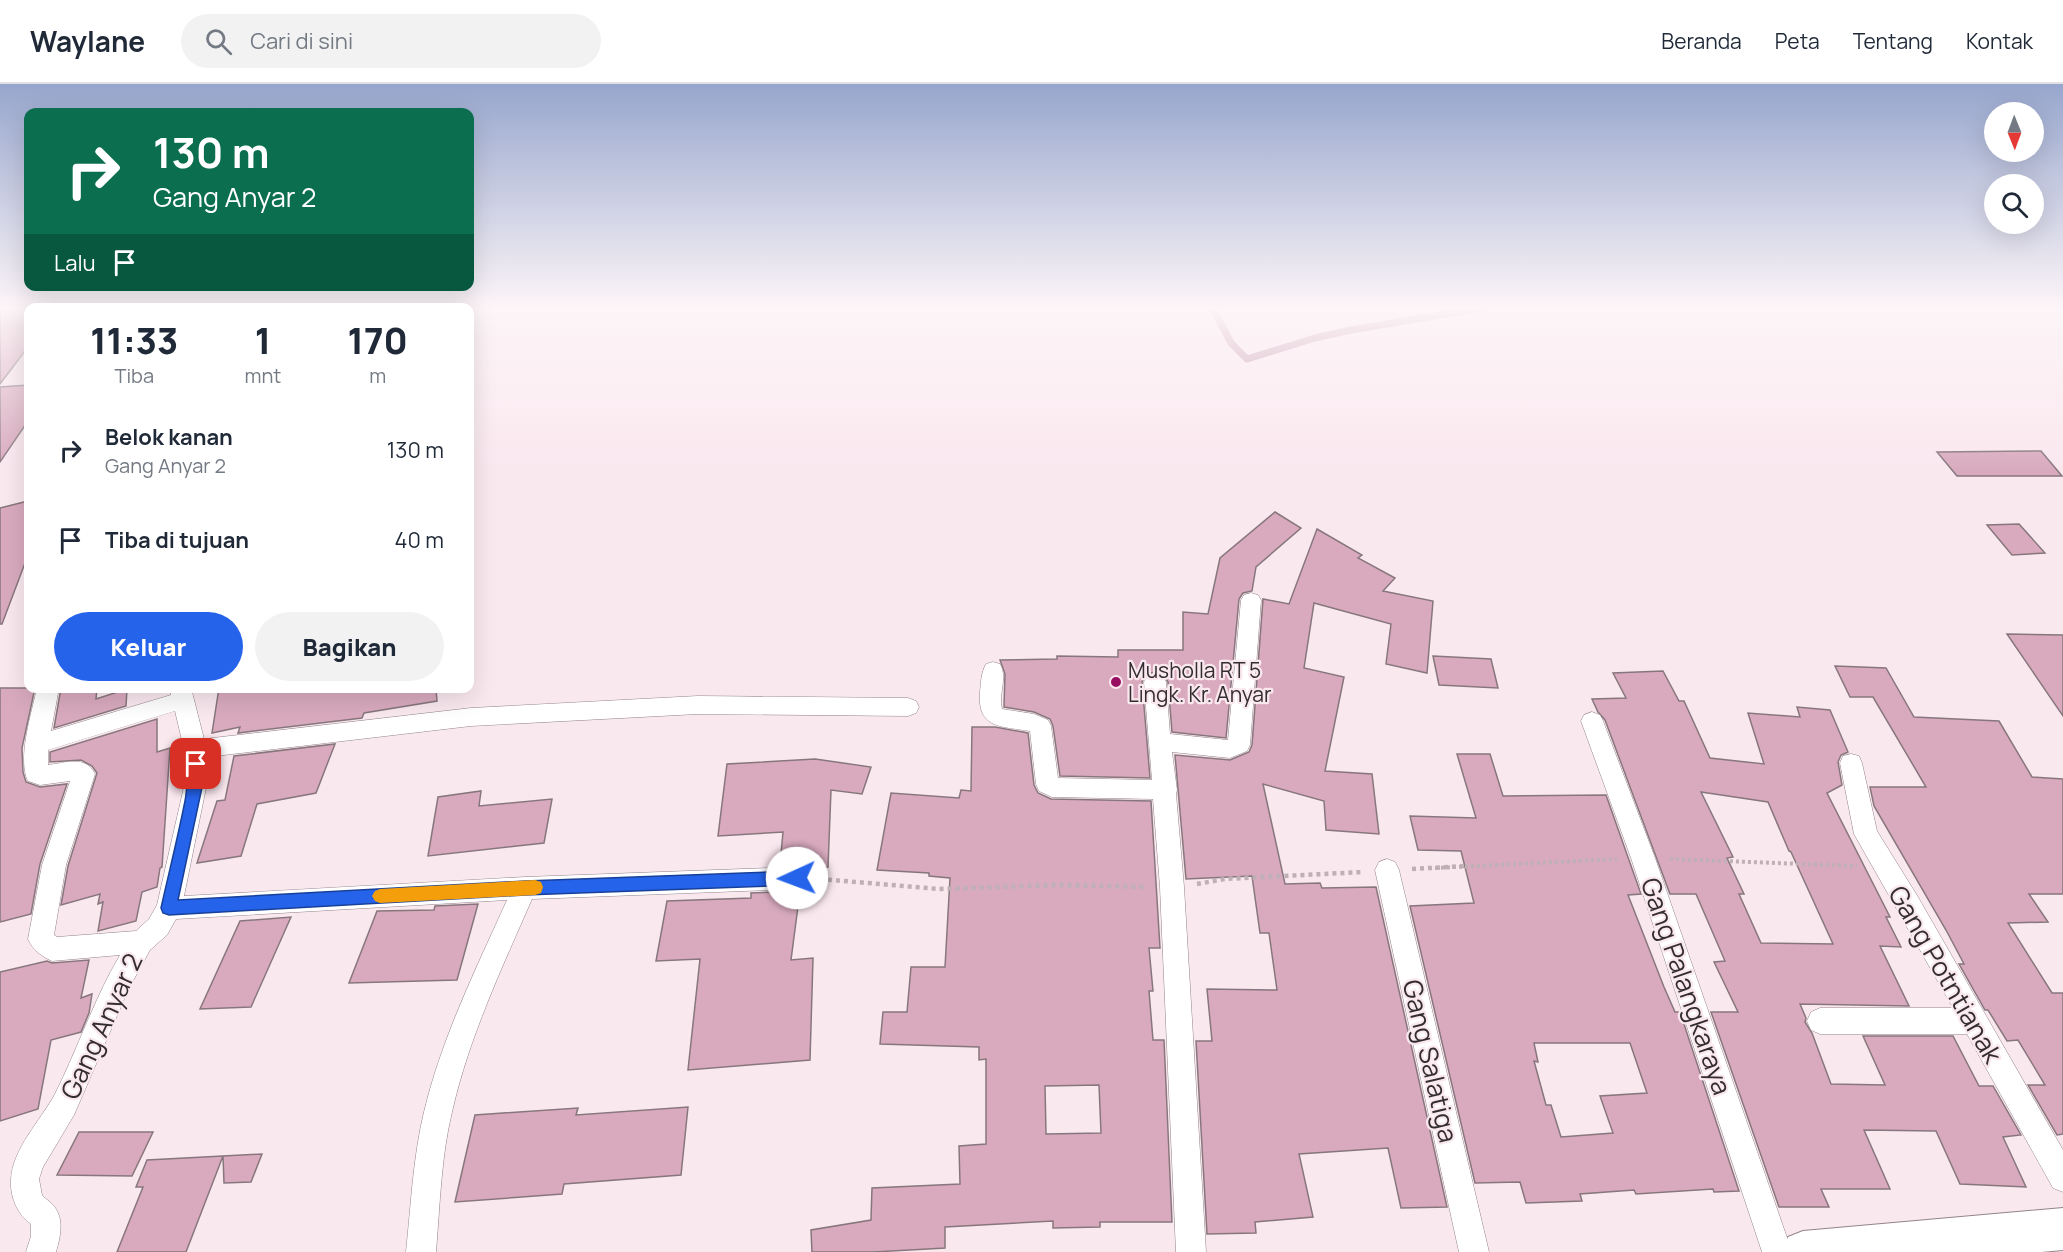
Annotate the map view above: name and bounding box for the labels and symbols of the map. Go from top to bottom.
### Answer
north arrow [1984,102,2044,162]
place label: Musholla RT 5 Lingk. Kr. Anyar [1128,656,1272,708]
marker: Musholla RT 5 Lingk. Kr. Anyar [1109,675,1123,689]
pin [170,738,221,789]
position arrow [765,846,829,910]
street label: Gang Palangkaraya [1633,873,1741,1099]
street label: Gang Potntianak [1881,879,2012,1070]
street label: Gang Anyar 2 [51,947,151,1105]
street label: Gang Salatiga [1395,976,1467,1146]

